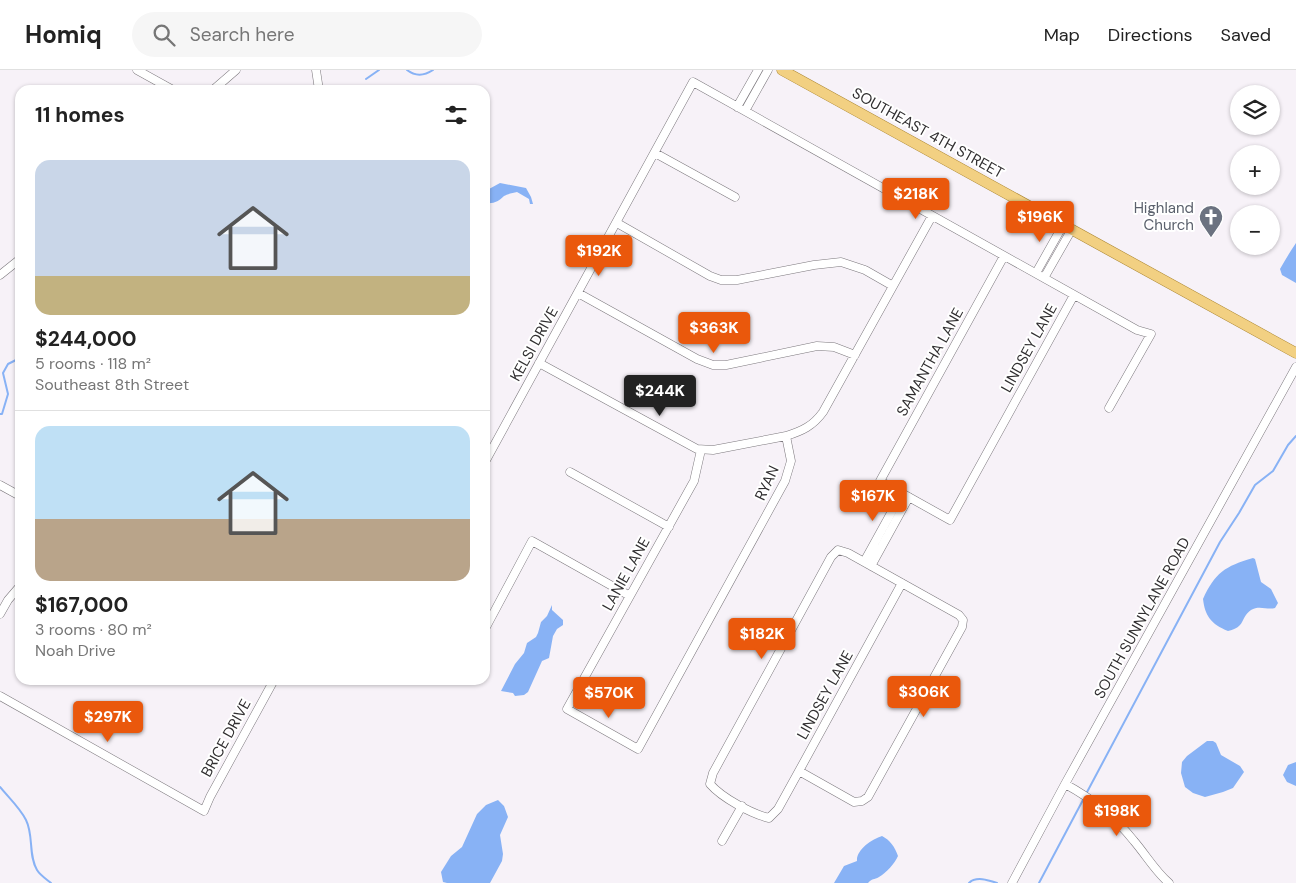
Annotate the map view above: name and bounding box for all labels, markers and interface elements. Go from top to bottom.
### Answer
search box [132,12,482,57]
text: Homiq [25,19,102,50]
icon: search [150,21,178,49]
text: Search here [190,22,295,47]
text: Map [1044,23,1080,47]
text: Directions [1108,23,1193,47]
text: Saved [1221,23,1271,47]
street label: SOUTHEAST 4TH STREET [849,83,1007,183]
map controls [1230,85,1280,255]
button: layers [1230,85,1280,135]
text: 11 homes [35,101,125,129]
icon: filters [442,101,470,129]
button: + [1230,145,1280,195]
pin: $218K [881,178,951,220]
text: $218K [893,183,939,204]
icon: home [208,193,298,283]
place label: Highland Church [1134,198,1194,235]
pin: $196K [1005,200,1075,243]
church icon: Highland Church [1198,204,1224,238]
button: − [1230,205,1280,255]
text: $196K [1017,206,1063,227]
pin: $192K [564,234,634,277]
text: $192K [576,240,622,261]
street label: LINDSEY LANE [996,300,1062,396]
street label: KELSI DRIVE [505,303,563,385]
street label: SAMANTHA LANE [892,304,968,420]
pin: $363K [679,312,749,354]
text: $363K [689,317,739,338]
text: $244,000 [35,325,136,353]
text: 5 rooms · 118 m² [35,353,151,374]
text: Southeast 8th Street [35,374,189,395]
pin: $244K [625,374,695,417]
text: $244K [635,380,685,401]
icon: home [208,458,298,548]
street label: RYAN [750,462,784,504]
pin: $167K [838,480,908,522]
text: $167K [851,485,895,506]
street label: LANIE LANE [598,534,654,614]
street label: SOUTH SUNNYLANE ROAD [1089,534,1195,702]
text: $167,000 [35,591,128,619]
pin: $182K [727,618,797,660]
text: 3 rooms · 80 m² [35,619,152,640]
text: $182K [739,623,785,644]
text: Noah Drive [35,640,116,661]
street label: LINDSEY LANE [792,647,858,743]
pin: $570K [574,676,644,719]
pin: $306K [889,676,959,718]
text: $306K [898,681,950,702]
text: $570K [584,682,634,703]
street label: BRICE DRIVE [196,696,256,780]
pin: $297K [73,700,143,743]
text: $297K [84,706,132,727]
pin: $198K [1082,794,1152,837]
text: $198K [1094,800,1140,821]

